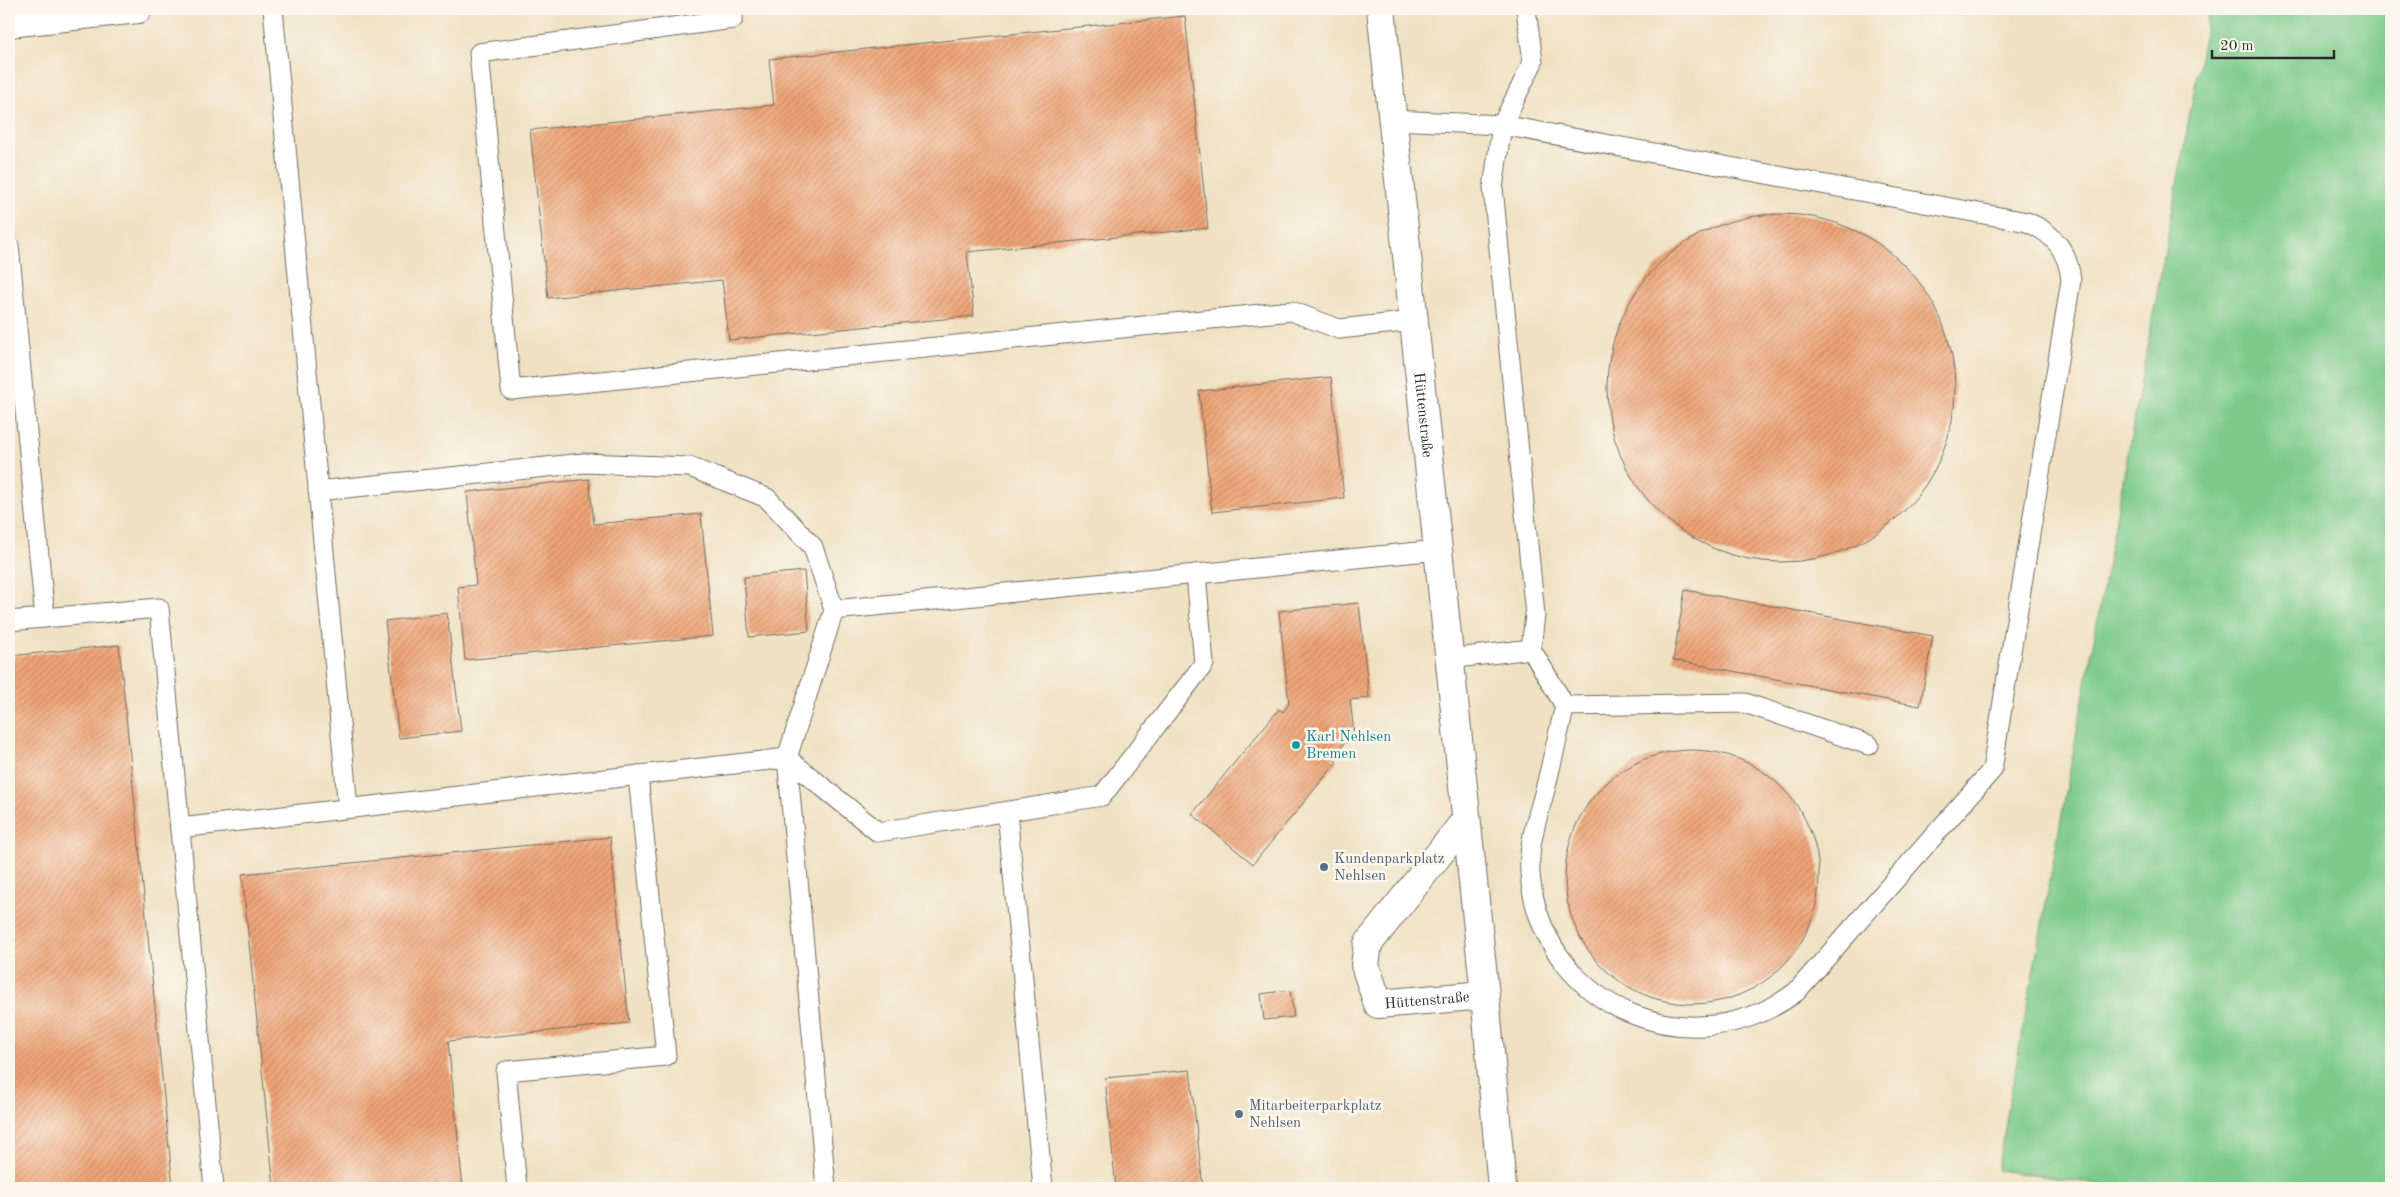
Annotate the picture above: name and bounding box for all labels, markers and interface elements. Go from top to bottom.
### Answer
scale bar [2212,28,2335,60]
text: 20 m [2220,39,2254,54]
street label: Hüttenstraße [1410,372,1434,458]
place label: Karl Nehlsen Bremen [1306,730,1391,762]
marker: Karl Nehlsen Bremen [1290,739,1302,751]
place label: Kundenparkplatz Nehlsen [1334,852,1445,884]
marker: Kundenparkplatz Nehlsen [1318,861,1330,873]
street label: Hüttenstraße [1384,990,1470,1012]
place label: Mitarbeiterparkplatz Nehlsen [1249,1099,1382,1131]
marker: Mitarbeiterparkplatz Nehlsen [1233,1108,1245,1120]

